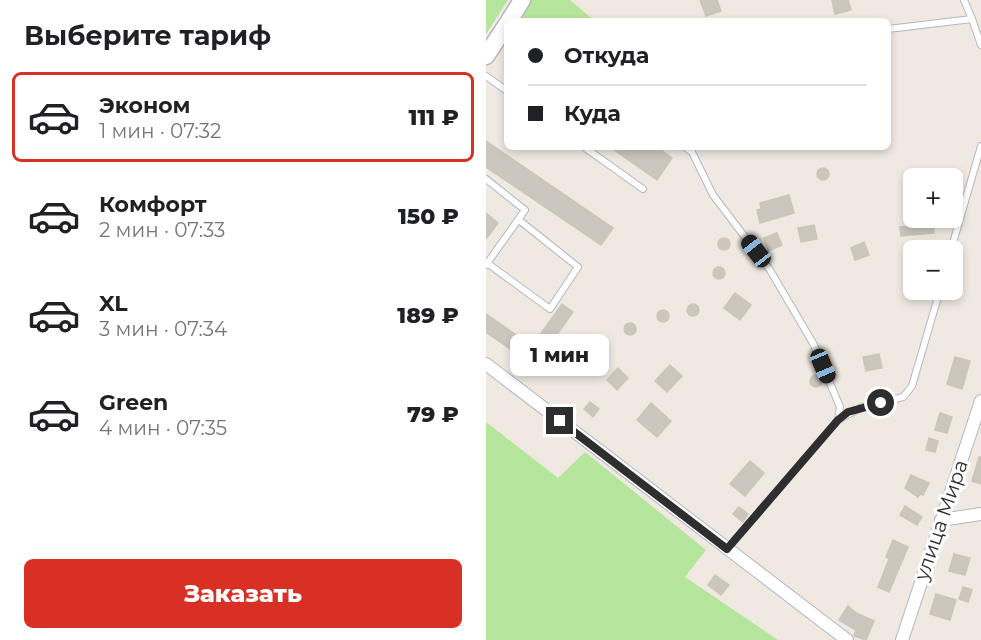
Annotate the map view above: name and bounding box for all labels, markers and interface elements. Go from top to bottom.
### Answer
text: Выберите тариф [24,19,271,52]
text: Откуда [564,42,649,69]
icon: car [27,90,81,144]
text: Эконом [99,92,190,119]
text: Куда [564,100,621,127]
text: 111 ₽ [408,104,459,131]
text: 1 мин · 07:32 [99,119,221,143]
map controls [903,168,963,300]
button: + [903,168,963,228]
icon: car [27,189,81,243]
text: Комфорт [99,191,207,218]
text: 150 ₽ [398,203,459,230]
text: 2 мин · 07:33 [99,218,225,242]
car [738,231,774,271]
button: − [903,240,963,300]
icon: car [27,288,81,342]
text: XL [99,290,128,317]
text: 189 ₽ [397,302,459,329]
text: 3 мин · 07:34 [99,317,227,341]
callout: 1 мин [511,334,610,376]
text: 1 мин [530,343,589,367]
car [808,346,838,386]
icon: car [27,387,81,441]
text: Green [99,389,168,416]
route start [867,389,894,416]
text: 79 ₽ [407,401,459,428]
route end [546,407,573,434]
text: 4 мин · 07:35 [99,416,227,440]
street label: улица Мира [909,457,973,584]
button: Заказать [24,559,462,628]

